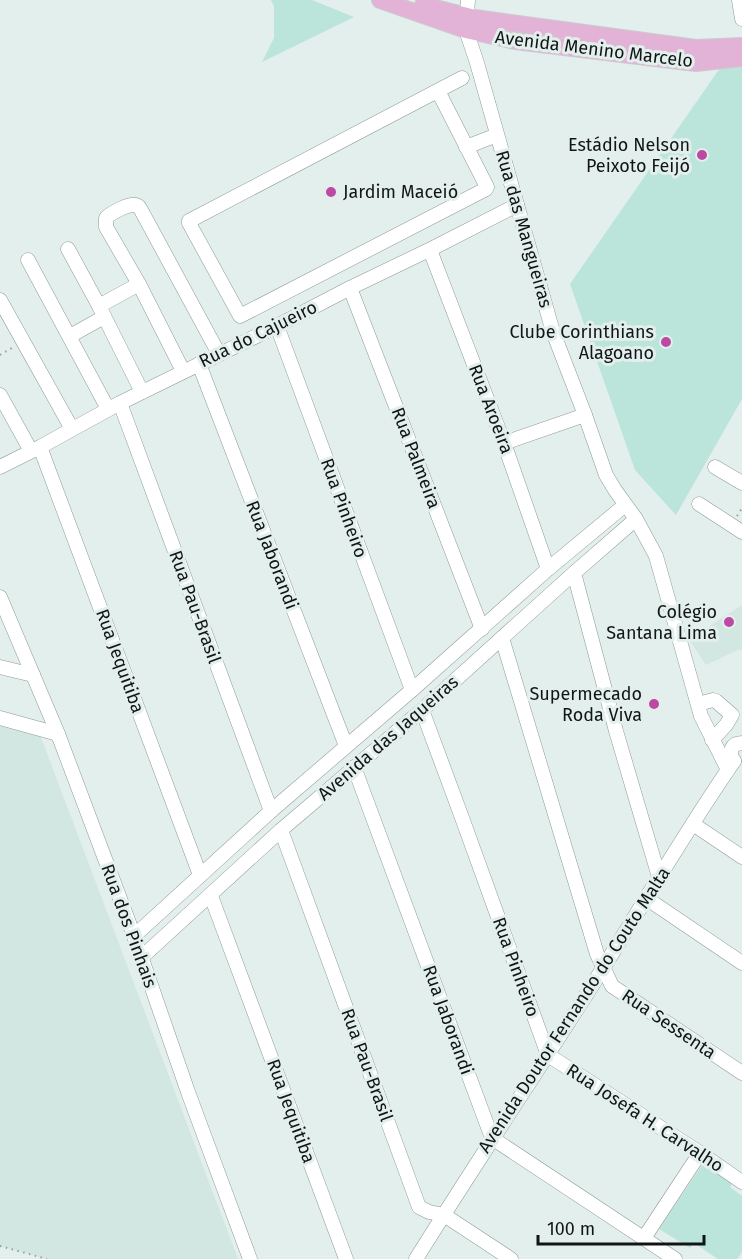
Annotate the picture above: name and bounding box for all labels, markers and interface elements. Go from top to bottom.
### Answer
street label: Avenida Menino Marcelo [494,26,694,72]
place label: Estádio Nelson Peixoto Feijó [568,134,690,177]
street label: Rua das Mangueiras [491,148,557,310]
marker: Estádio Nelson Peixoto Feijó [695,148,709,162]
place label: Jardim Maceió [343,181,458,203]
marker: Jardim Maceió [324,185,338,199]
street label: Rua do Cajueiro [195,296,321,372]
place label: Clube Corinthians Alagoano [509,321,654,364]
marker: Clube Corinthians Alagoano [659,335,673,349]
street label: Rua Aroeira [464,361,518,457]
street label: Rua Palmeira [387,404,445,512]
street label: Rua Pinheiro [316,455,372,561]
street label: Rua Jaborandi [241,497,303,613]
street label: Rua Pau-Brasil [164,548,226,666]
place label: Colégio Santana Lima [606,601,717,644]
street label: Rua Jequitiba [91,606,149,716]
marker: Colégio Santana Lima [722,615,736,629]
street label: Avenida das Jaqueiras [313,671,463,805]
place label: Supermecado Roda Viva [530,683,642,726]
marker: Supermecado Roda Viva [647,697,661,711]
street label: Rua dos Pinhais [96,861,162,991]
street label: Avenida Doutor Fernando do Couto Malta [473,863,675,1157]
street label: Rua Pinheiro [488,914,544,1020]
street label: Rua Jaborandi [418,962,478,1078]
street label: Rua Sessenta [618,984,720,1064]
street label: Rua Pau-Brasil [336,1006,398,1124]
street label: Rua Jequitiba [262,1056,320,1166]
street label: Rua Josefa H. Carvalho [562,1059,728,1177]
scale bar [538,1208,704,1246]
text: 100 m [547,1218,595,1240]

